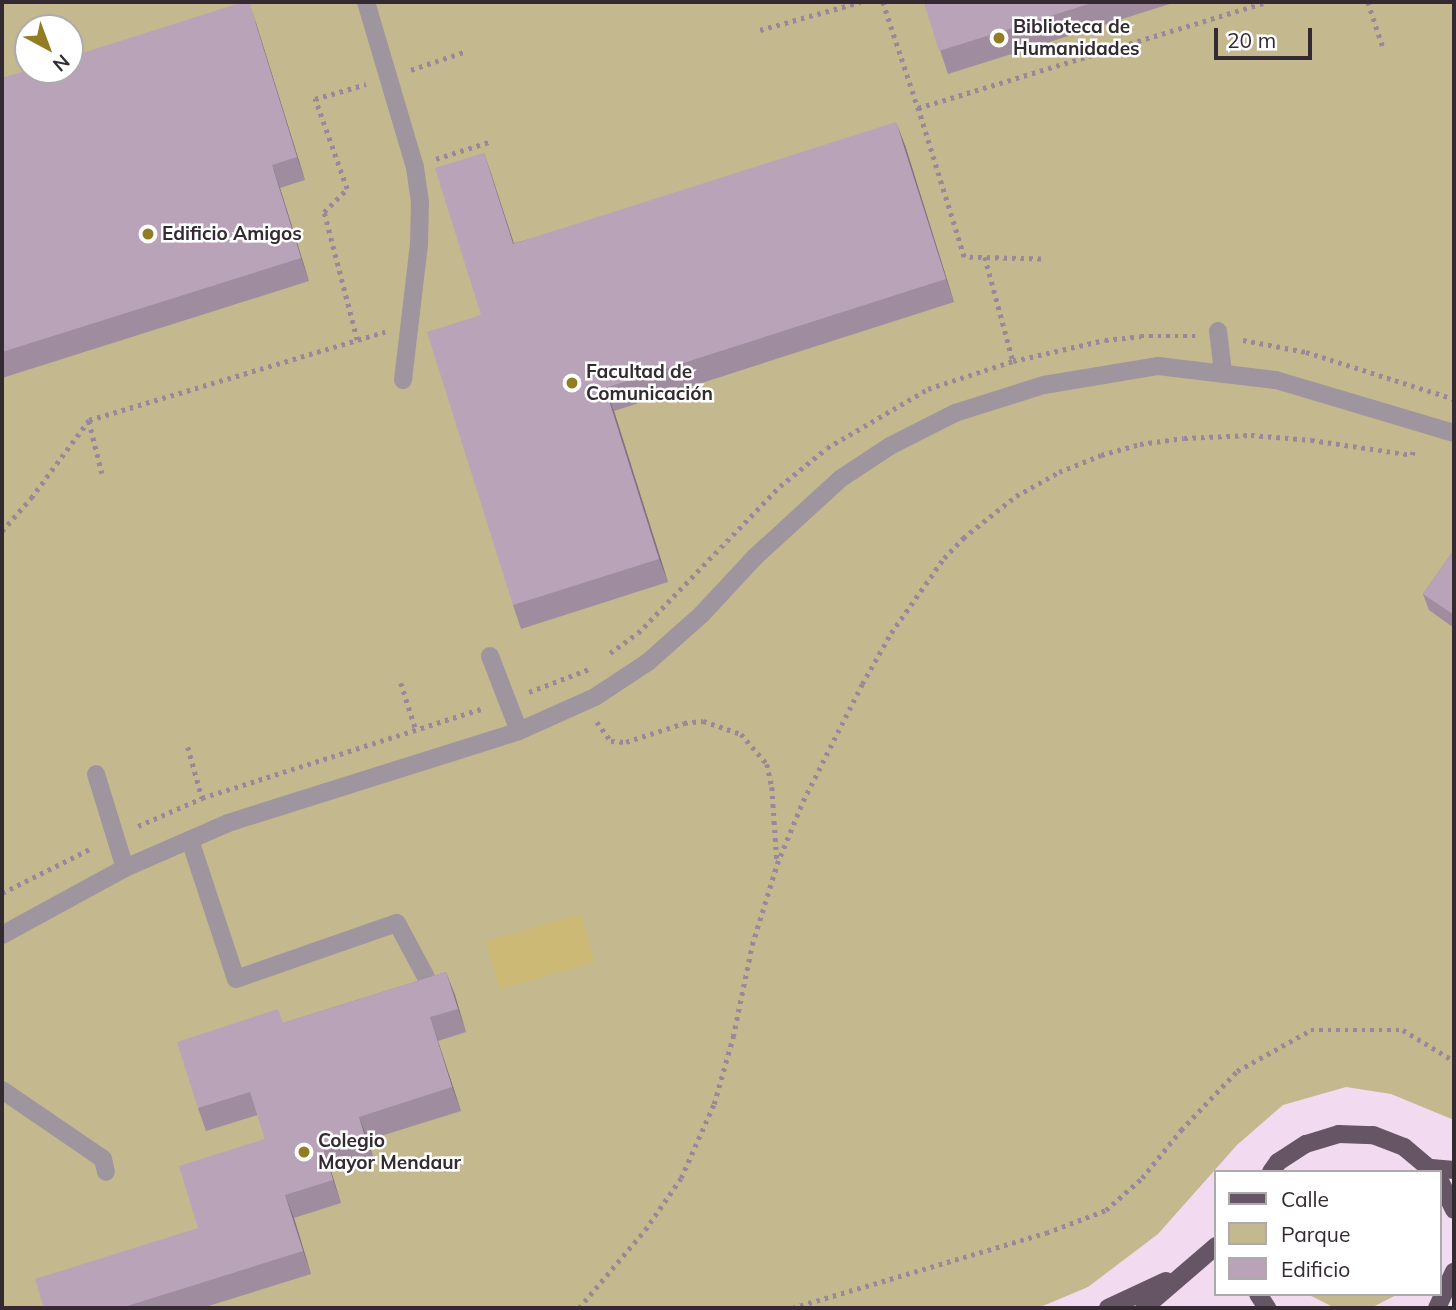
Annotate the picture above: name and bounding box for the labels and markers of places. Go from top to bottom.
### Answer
place label: Biblioteca de Humanidades [1013,16,1140,60]
marker: Biblioteca de Humanidades [991,30,1007,46]
place label: Edificio Amigos [162,223,302,245]
marker: Edificio Amigos [140,226,156,242]
place label: Facultad de Comunicación [586,361,713,405]
marker: Facultad de Comunicación [564,375,580,391]
place label: Colegio Mayor Mendaur [318,1130,461,1174]
marker: Colegio Mayor Mendaur [296,1144,312,1160]

